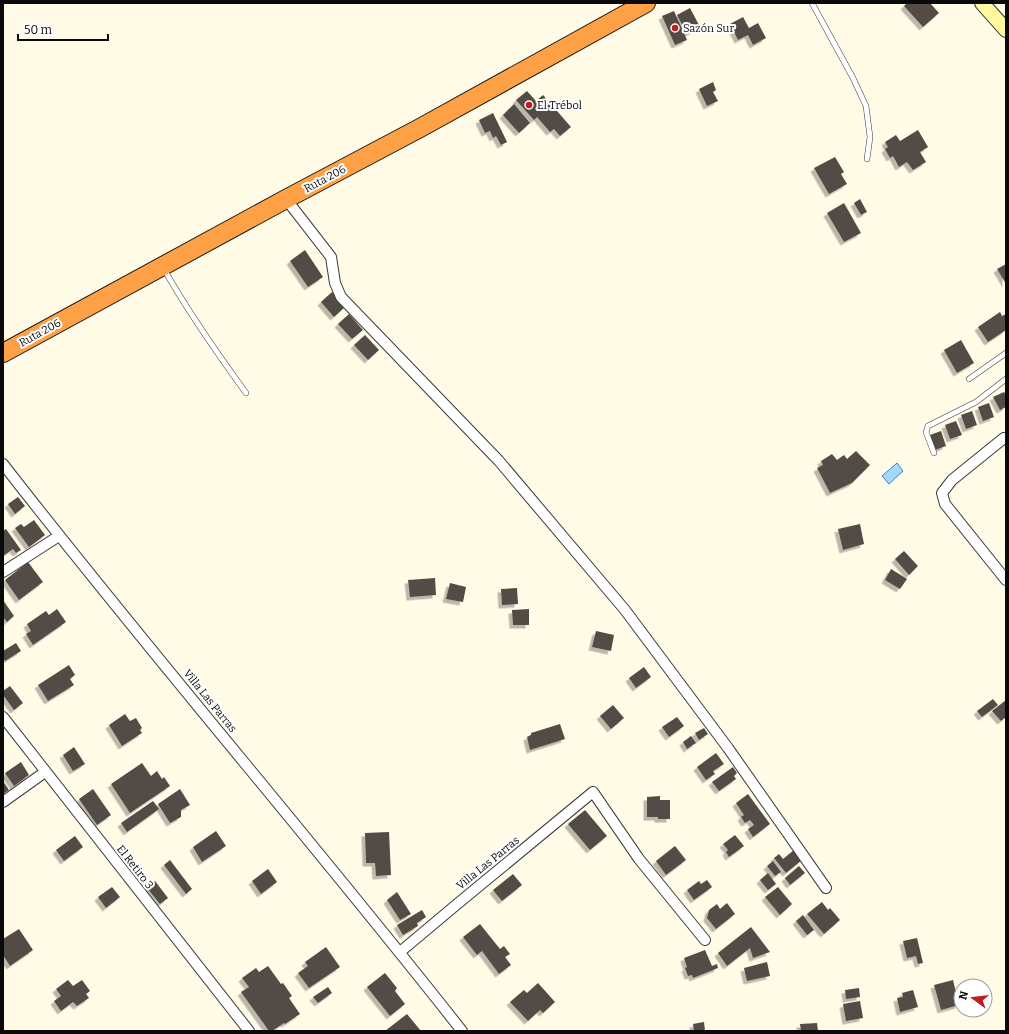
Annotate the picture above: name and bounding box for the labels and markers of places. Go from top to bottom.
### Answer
place label: Sazón Sur [683,22,734,35]
marker: Sazón Sur [670,23,680,33]
place label: El Trébol [537,99,582,112]
marker: El Trébol [524,100,534,110]

